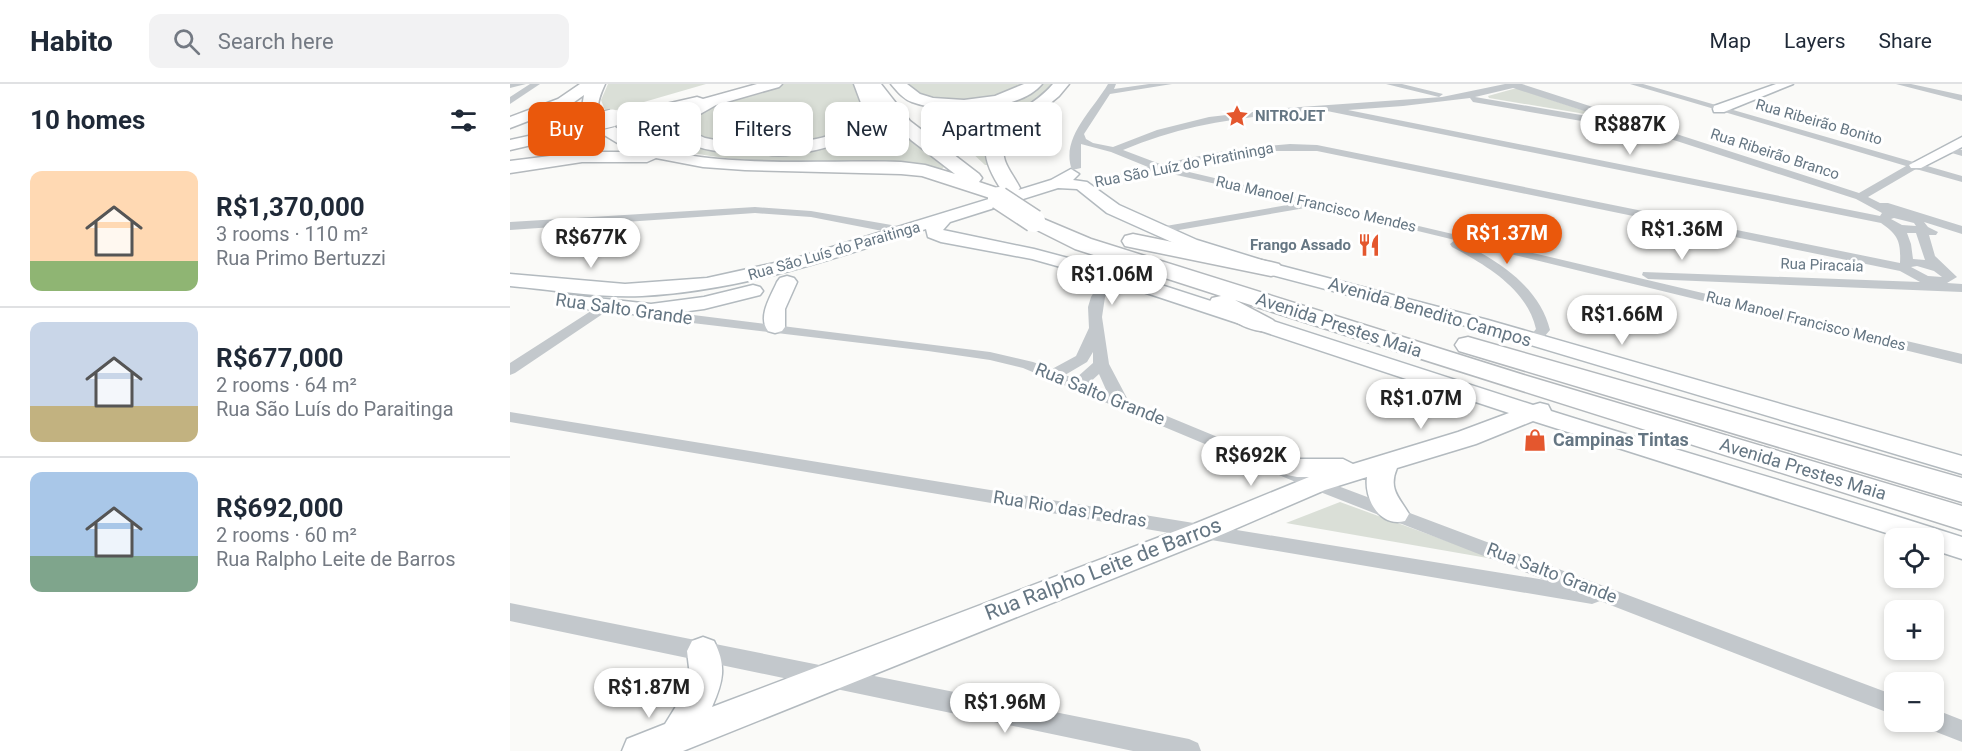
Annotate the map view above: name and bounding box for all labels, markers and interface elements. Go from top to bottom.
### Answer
search box [149,14,569,68]
text: Habito [30,25,113,58]
icon: search [170,25,203,58]
text: Search here [218,29,334,54]
text: Map [1709,29,1751,53]
text: Layers [1784,29,1845,53]
text: Share [1878,29,1932,53]
street label: Rua Ribeirão Bonito [1754,95,1884,149]
chip: Buy [528,102,605,156]
chip: Rent [617,102,701,156]
chip: Filters [713,102,813,156]
chip: New [825,102,909,156]
chip: Apartment [921,102,1062,156]
place icon: NITROJET [1224,103,1250,129]
icon: filters [447,104,480,137]
text: 10 homes [30,105,145,135]
pin: R$887K [1581,105,1679,156]
place label: NITROJET [1255,107,1325,125]
text: R$887K [1594,112,1666,136]
street label: Rua Ribeirão Branco [1708,125,1842,183]
street label: Rua São Luíz do Piratininga [1093,139,1275,191]
street label: Rua Manoel Francisco Mendes [1214,172,1418,236]
text: R$1,370,000 [216,192,365,222]
icon: home [78,195,150,267]
pin: R$1.36M [1627,210,1737,261]
pin: R$1.37M [1452,214,1562,265]
text: R$1.36M [1641,217,1723,241]
pin: R$677K [542,218,640,269]
street label: Rua São Luís do Paraitinga [746,218,922,284]
text: R$1.37M [1466,221,1548,245]
text: 3 rooms · 110 m² [216,222,368,246]
text: R$677K [555,225,627,249]
restaurant icon: Frango Assado [1356,232,1382,258]
place label: Frango Assado [1250,236,1351,254]
text: Rua Primo Bertuzzi [216,246,386,270]
pin: R$1.06M [1057,255,1167,306]
street label: Rua Piracaia [1780,255,1864,275]
text: R$1.06M [1071,262,1153,286]
street label: Avenida Benedito Campos [1326,272,1534,351]
street label: Rua Manoel Francisco Mendes [1704,287,1908,355]
street label: Avenida Prestes Maia [1254,288,1425,361]
street label: Rua Salto Grande [554,289,694,329]
pin: R$1.66M [1567,295,1677,346]
text: R$1.66M [1581,302,1663,326]
text: R$677,000 [216,343,343,373]
icon: home [78,346,150,418]
street label: Rua Salto Grande [1032,358,1168,429]
text: 2 rooms · 64 m² [216,373,357,397]
pin: R$1.07M [1366,379,1476,430]
text: R$1.07M [1380,386,1462,410]
text: Rua São Luís do Paraitinga [216,397,454,421]
shop icon: Campinas Tintas [1522,427,1548,453]
place label: Campinas Tintas [1553,429,1689,450]
street label: Avenida Prestes Maia [1717,433,1889,504]
pin: R$692K [1202,436,1300,487]
text: R$692K [1215,443,1287,467]
street label: Rua Rio das Pedras [992,486,1148,531]
text: R$692,000 [216,493,343,523]
icon: home [78,496,150,568]
street label: Rua Ralpho Leite de Barros [981,513,1225,625]
text: 2 rooms · 60 m² [216,523,357,547]
map controls [1884,528,1944,732]
button: locate [1884,528,1944,588]
street label: Rua Salto Grande [1484,538,1620,607]
text: Rua Ralpho Leite de Barros [216,547,456,571]
button: + [1884,600,1944,660]
pin: R$1.87M [594,668,704,719]
button: − [1884,672,1944,732]
text: R$1.87M [608,675,690,699]
pin: R$1.96M [950,683,1060,734]
text: R$1.96M [964,690,1046,714]

